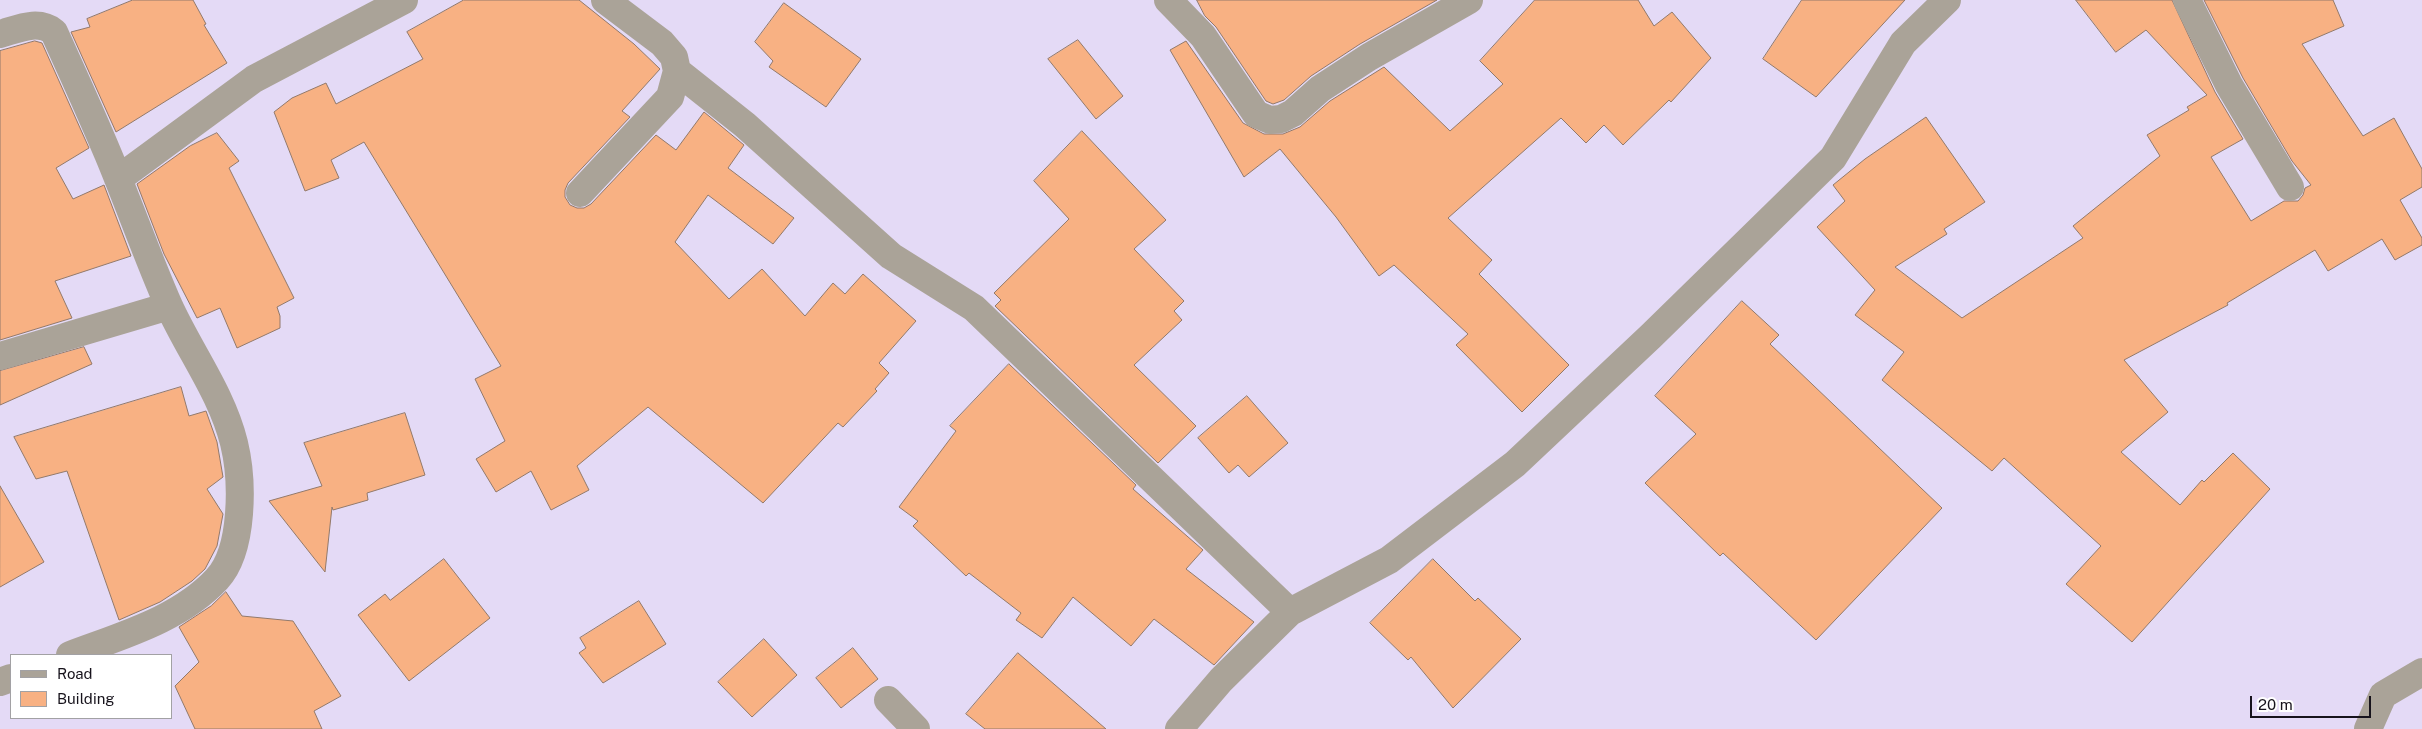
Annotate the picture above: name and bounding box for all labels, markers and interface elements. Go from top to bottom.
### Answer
legend [10,654,172,719]
text: Road [57,665,93,682]
scale bar [2252,686,2373,718]
text: Building [57,690,115,707]
text: 20 m [2258,696,2293,713]

